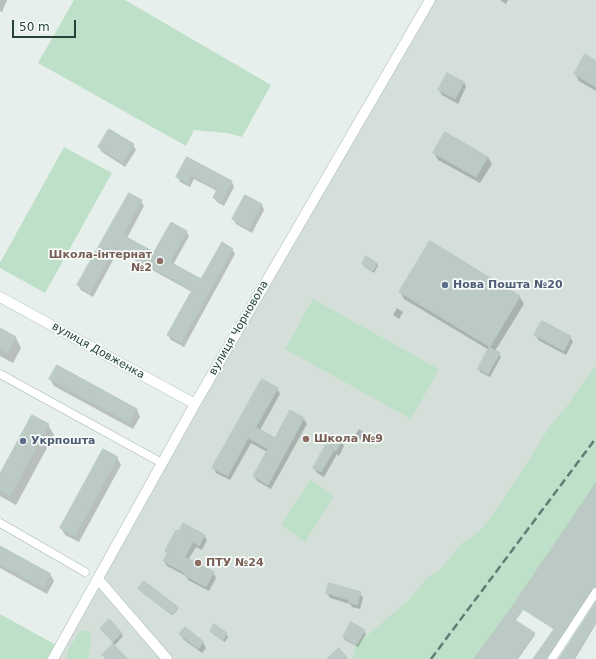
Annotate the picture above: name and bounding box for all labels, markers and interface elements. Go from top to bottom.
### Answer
scale bar [14,12,78,38]
text: 50 m [19,20,50,34]
place label: Школа-інтернат №2 [49,248,152,274]
marker: Школа-інтернат №2 [155,256,165,266]
street label: вулиця Чорновола [207,278,271,378]
place label: Нова Пошта №20 [453,278,563,292]
marker: Нова Пошта №20 [440,280,450,290]
street label: вулиця Довженка [49,320,147,382]
place label: Школа №9 [314,432,383,446]
place label: Укрпошта [31,434,95,448]
marker: Школа №9 [301,434,311,444]
marker: Укрпошта [18,436,28,446]
place label: ПТУ №24 [206,556,264,570]
marker: ПТУ №24 [193,558,203,568]

